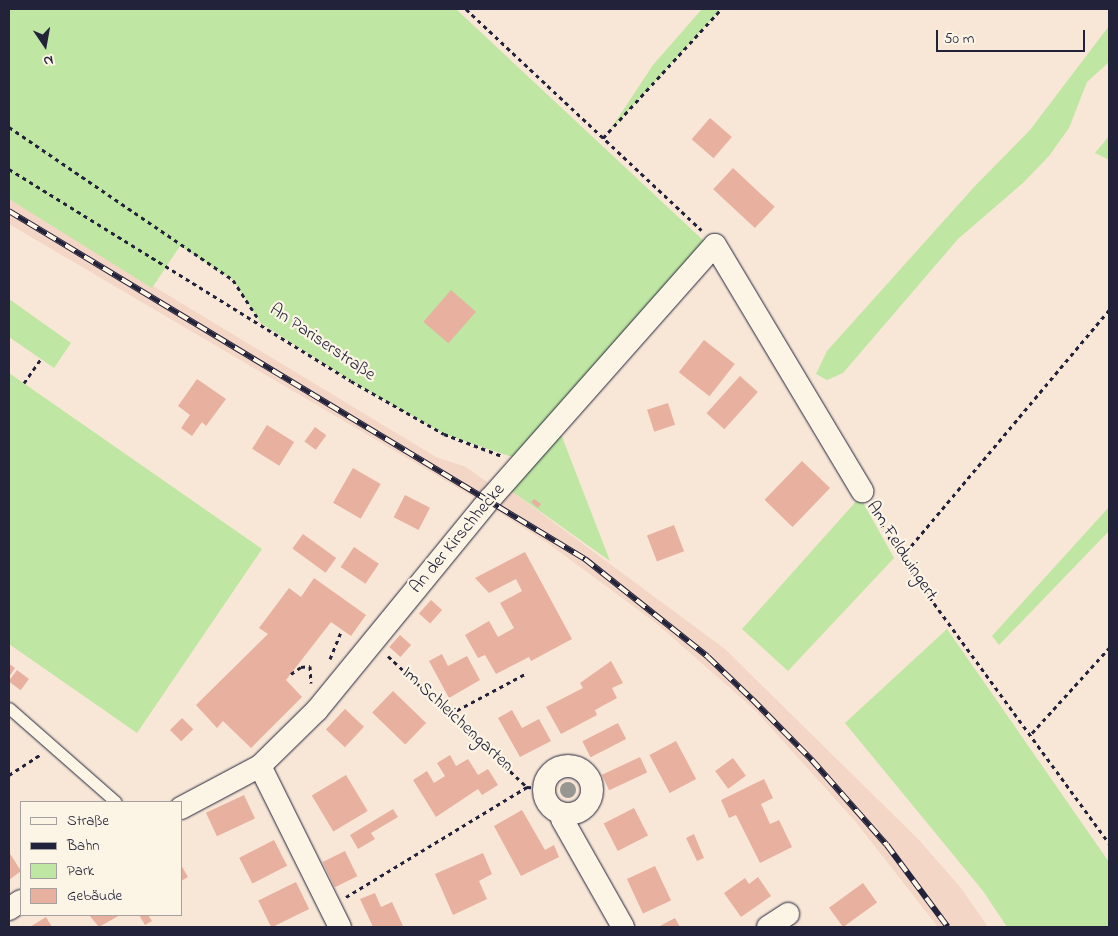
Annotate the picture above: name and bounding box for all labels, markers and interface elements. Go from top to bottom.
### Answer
north arrow [20,20,70,70]
scale bar [938,20,1087,52]
text: 50 m [944,28,974,50]
text: N [41,49,55,71]
street label: An Pariserstraße [265,300,379,386]
street label: An der Kirschhecke [406,480,510,598]
street label: Am Feldwingert [861,497,941,605]
street label: Im Schleichengarten [397,663,517,777]
legend [20,801,182,916]
text: Straße [67,810,109,832]
text: Bahn [67,835,100,857]
text: Park [67,860,94,882]
text: Gebäude [67,885,122,907]

